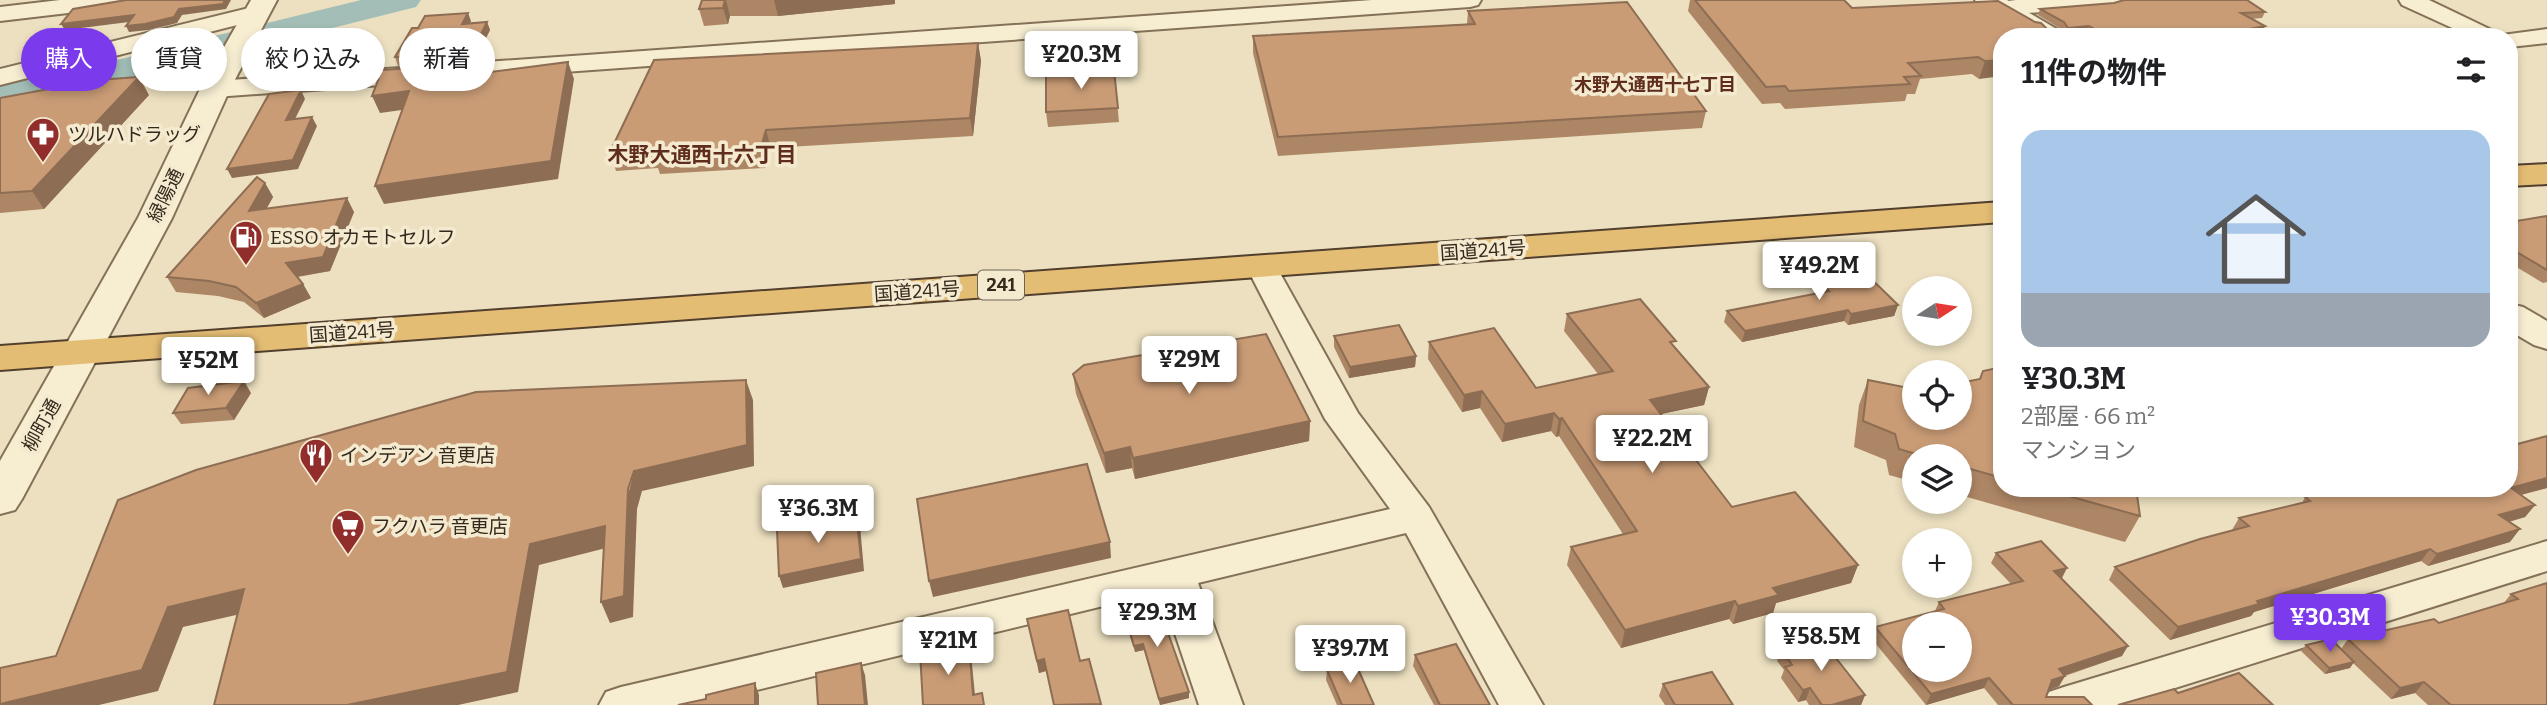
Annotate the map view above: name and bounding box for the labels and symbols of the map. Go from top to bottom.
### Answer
pin: ¥20.3M [1024,32,1138,91]
district label: 木野大通西十七丁目 [1574,74,1736,96]
pharmacy icon: ツルハドラッグ [24,115,62,164]
place label: ツルハドラッグ [68,123,201,146]
district label: 木野大通西十六丁目 [608,142,797,168]
street label: 緑陽通 [143,165,188,226]
fuel station icon: ESSO オカモトセルフ [227,218,265,267]
place label: ESSO オカモトセルフ [270,226,456,249]
street label: 国道241号 [1439,236,1527,265]
pin: ¥49.2M [1762,243,1876,302]
road number: 241 [978,270,1024,300]
north arrow [1902,276,1972,346]
street label: 国道241号 [873,277,961,306]
street label: 国道241号 [308,318,396,347]
pin: ¥29M [1148,336,1230,396]
pin: ¥52M [167,338,249,397]
street label: 柳町通 [18,395,65,456]
pin: ¥22.2M [1595,416,1709,475]
restaurant icon: インデアン 音更店 [297,436,335,485]
place label: インデアン 音更店 [340,444,495,467]
pin: ¥36.3M [761,486,875,545]
supermarket icon: フクハラ 音更店 [329,507,367,556]
place label: フクハラ 音更店 [372,515,508,538]
pin: ¥29.3M [1100,590,1214,649]
pin: ¥30.3M [2273,594,2387,654]
pin: ¥58.5M [1764,614,1878,673]
pin: ¥21M [907,618,989,677]
pin: ¥39.7M [1293,626,1407,685]

